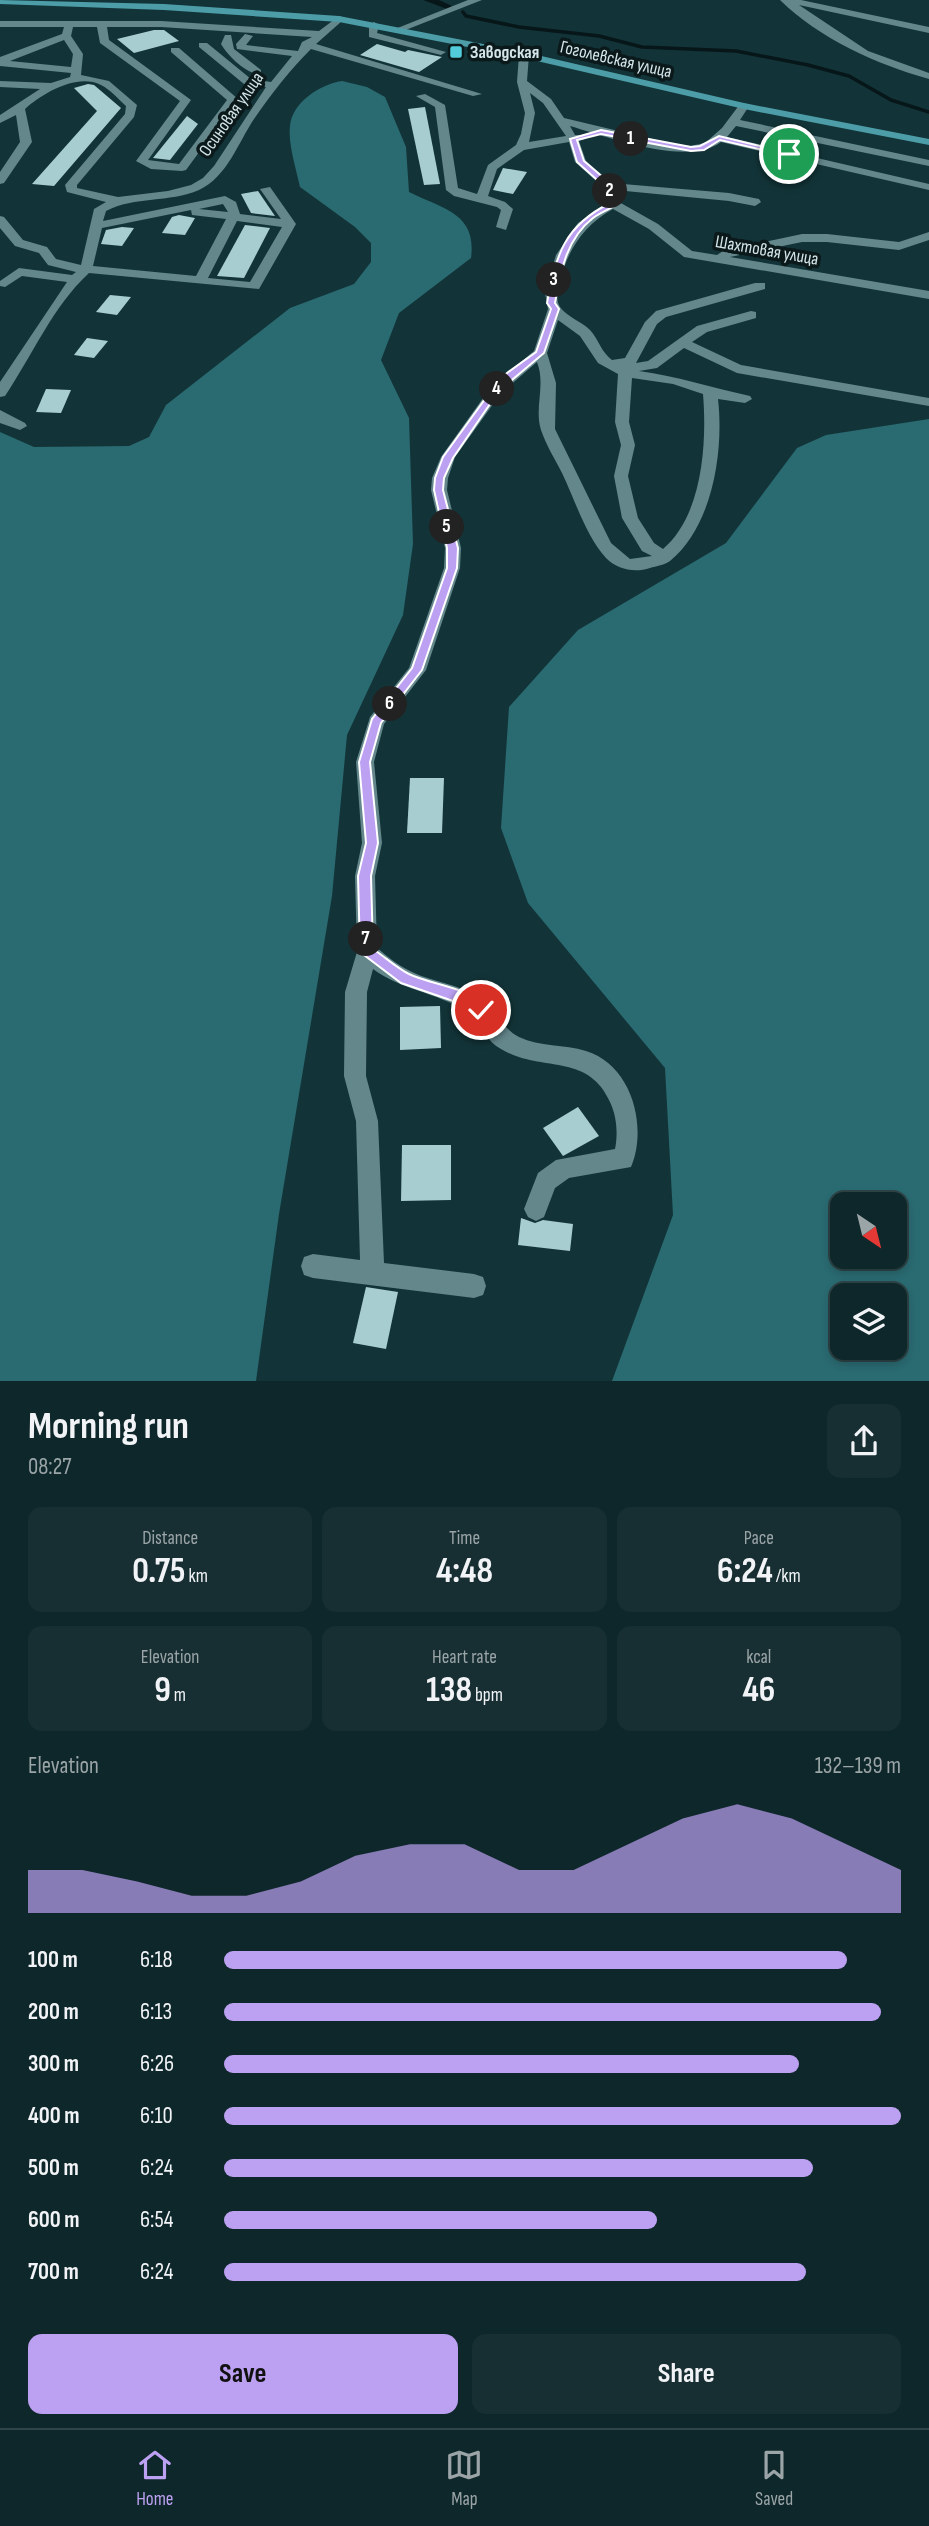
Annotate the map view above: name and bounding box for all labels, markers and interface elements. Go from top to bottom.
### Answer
street label: Гоголевская улица [558,36,674,83]
place label: Заводская [470,42,539,63]
marker: Заводская [448,44,464,60]
street label: Осиновая улица [195,68,268,160]
pin: 1 [614,122,648,156]
pin [759,124,819,184]
text: 1 [627,127,634,150]
icon: arrive [770,135,808,173]
pin: 2 [592,174,628,208]
text: 2 [605,179,614,202]
street label: Шахтовая улица [714,231,820,270]
pin: 3 [536,262,572,298]
text: 3 [549,268,558,291]
pin: 4 [480,372,514,406]
text: 4 [492,377,501,400]
pin: 5 [430,510,464,544]
text: 5 [442,515,451,538]
pin: 6 [372,686,408,722]
text: 6 [385,692,394,715]
pin: 7 [348,922,384,956]
text: 7 [361,927,370,950]
pin [451,980,511,1040]
icon: check [462,991,500,1029]
north arrow [830,1192,906,1269]
map controls [830,1192,907,1360]
button: layers [830,1283,907,1360]
text: Morning run [28,1404,189,1449]
button: share [827,1404,901,1478]
text: 08:27 [28,1453,71,1481]
text: Distance [142,1527,198,1550]
text: Time [449,1527,480,1550]
text: Pace [744,1527,774,1550]
text: 0.75 [132,1550,185,1593]
text: 4:48 [436,1550,493,1593]
text: 6:24 [717,1550,773,1593]
text: km [185,1565,208,1588]
text: /km [773,1565,801,1588]
text: Elevation [141,1646,199,1669]
text: Heart rate [432,1646,497,1669]
text: kcal [746,1646,771,1669]
text: 9 [154,1669,171,1712]
text: 138 [426,1669,472,1712]
text: 46 [742,1669,775,1712]
text: m [171,1684,186,1707]
text: bpm [472,1684,503,1707]
text: Elevation [28,1752,99,1780]
text: 132–139 m [815,1752,901,1780]
text: 100 m [28,1946,78,1974]
text: 6:18 [140,1946,173,1974]
text: 200 m [28,1998,79,2026]
text: 6:13 [140,1998,172,2026]
text: 300 m [28,2050,79,2078]
text: 6:26 [140,2050,174,2078]
text: 400 m [28,2102,79,2130]
text: 6:10 [140,2102,173,2130]
text: 500 m [28,2154,79,2182]
text: 6:24 [140,2154,173,2182]
text: 600 m [28,2206,80,2234]
text: 6:54 [140,2206,173,2234]
text: 700 m [28,2258,79,2286]
text: 6:24 [140,2258,173,2286]
button: Save [28,2334,458,2414]
button: Share [472,2334,901,2414]
tab: Home [136,2446,174,2511]
tab: Map [445,2446,483,2511]
tab: Saved [755,2446,793,2511]

